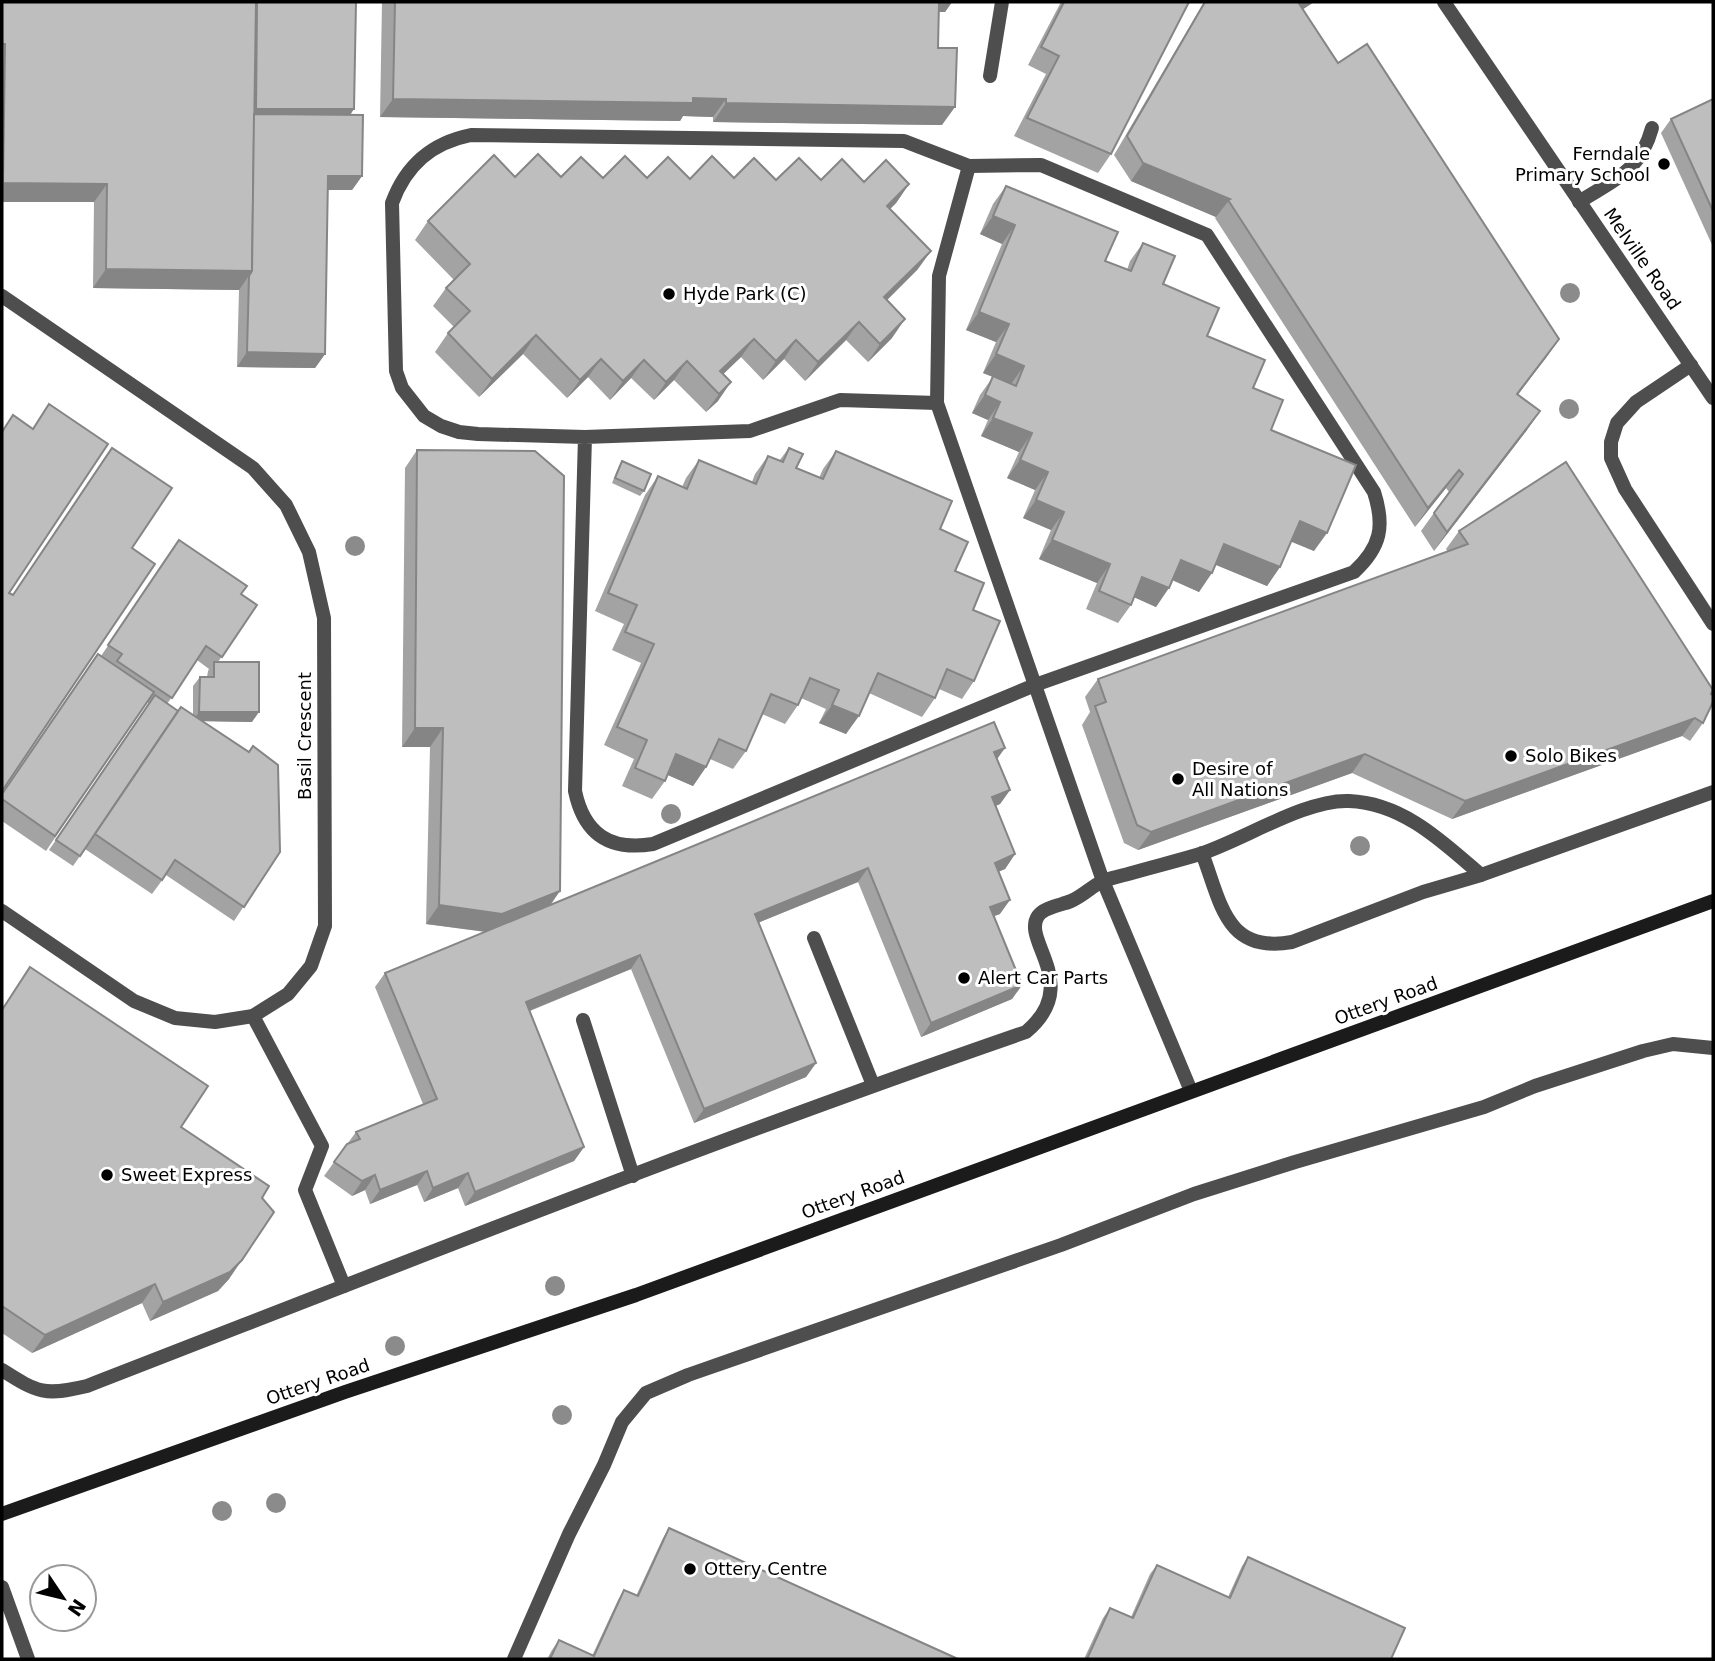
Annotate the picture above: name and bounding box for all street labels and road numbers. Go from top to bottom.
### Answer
street label: Melville Road [1600,204,1685,314]
street label: Basil Crescent [294,672,315,800]
street label: Ottery Road [1331,972,1440,1029]
street label: Ottery Road [798,1166,907,1223]
street label: Ottery Road [263,1354,372,1409]

